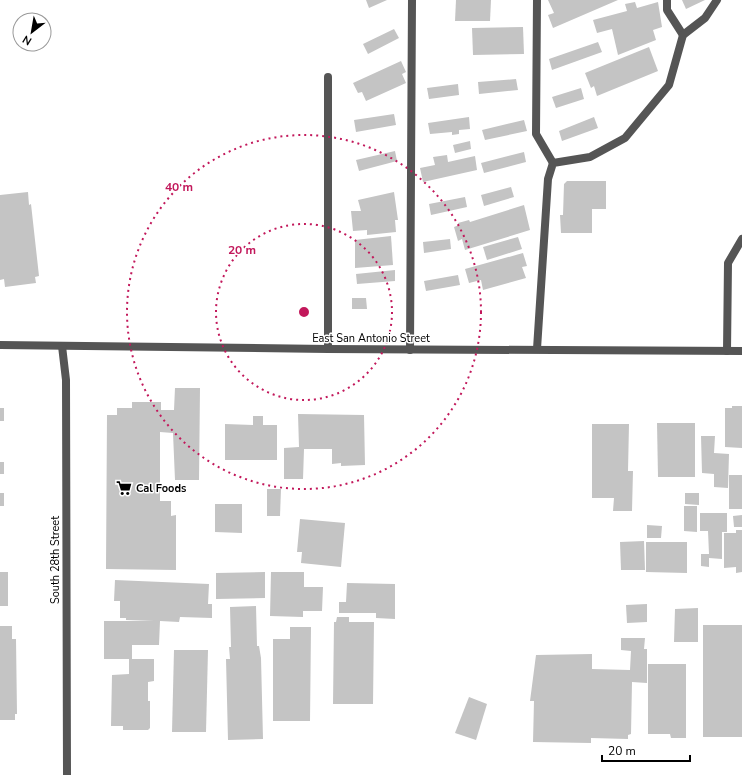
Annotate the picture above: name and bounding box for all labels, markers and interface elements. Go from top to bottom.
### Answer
north arrow [12,12,52,52]
text: N [20,32,34,49]
text: 40 m [165,179,193,195]
text: 20 m [228,242,256,258]
centre of rings [297,305,311,319]
street label: East San Antonio Street [312,331,430,346]
supermarket icon: Cal Foods [115,479,133,497]
place label: Cal Foods [136,481,186,496]
street label: South 28th Street [48,516,63,604]
scale bar [602,737,690,763]
text: 20 m [608,743,636,759]

